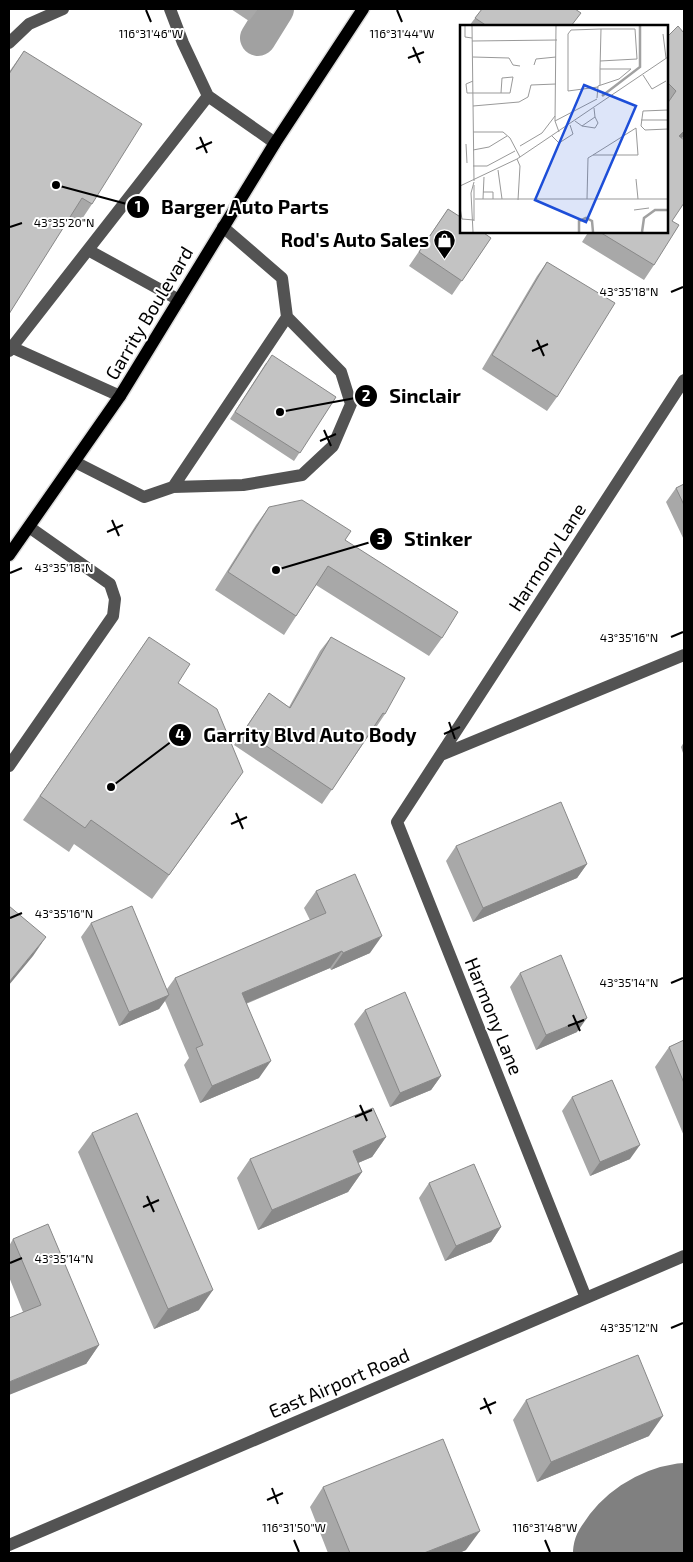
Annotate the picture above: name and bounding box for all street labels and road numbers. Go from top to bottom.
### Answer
street label: Garrity Boulevard [100,242,197,384]
street label: Harmony Lane [503,498,590,615]
street label: Harmony Lane [460,954,528,1078]
street label: East Airport Road [265,1343,413,1423]

